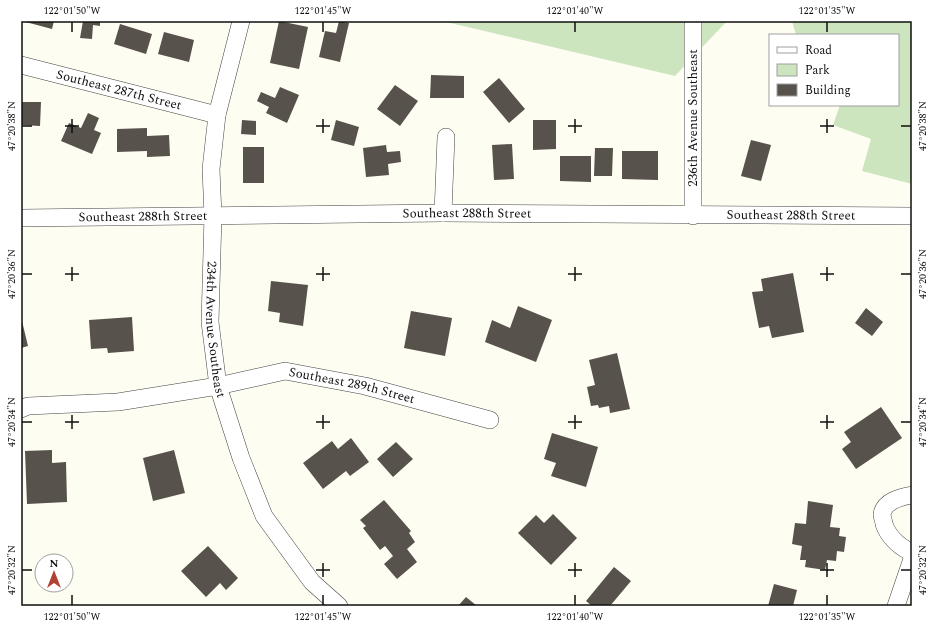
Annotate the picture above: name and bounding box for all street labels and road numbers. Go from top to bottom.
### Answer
street label: 236th Avenue Southeast [683,49,703,187]
street label: Southeast 287th Street [54,64,184,116]
street label: Southeast 288th Street [402,203,532,224]
street label: Southeast 288th Street [726,205,856,226]
street label: Southeast 288th Street [78,206,208,227]
street label: 234th Avenue Southeast [200,260,231,401]
street label: Southeast 289th Street [287,362,418,409]

